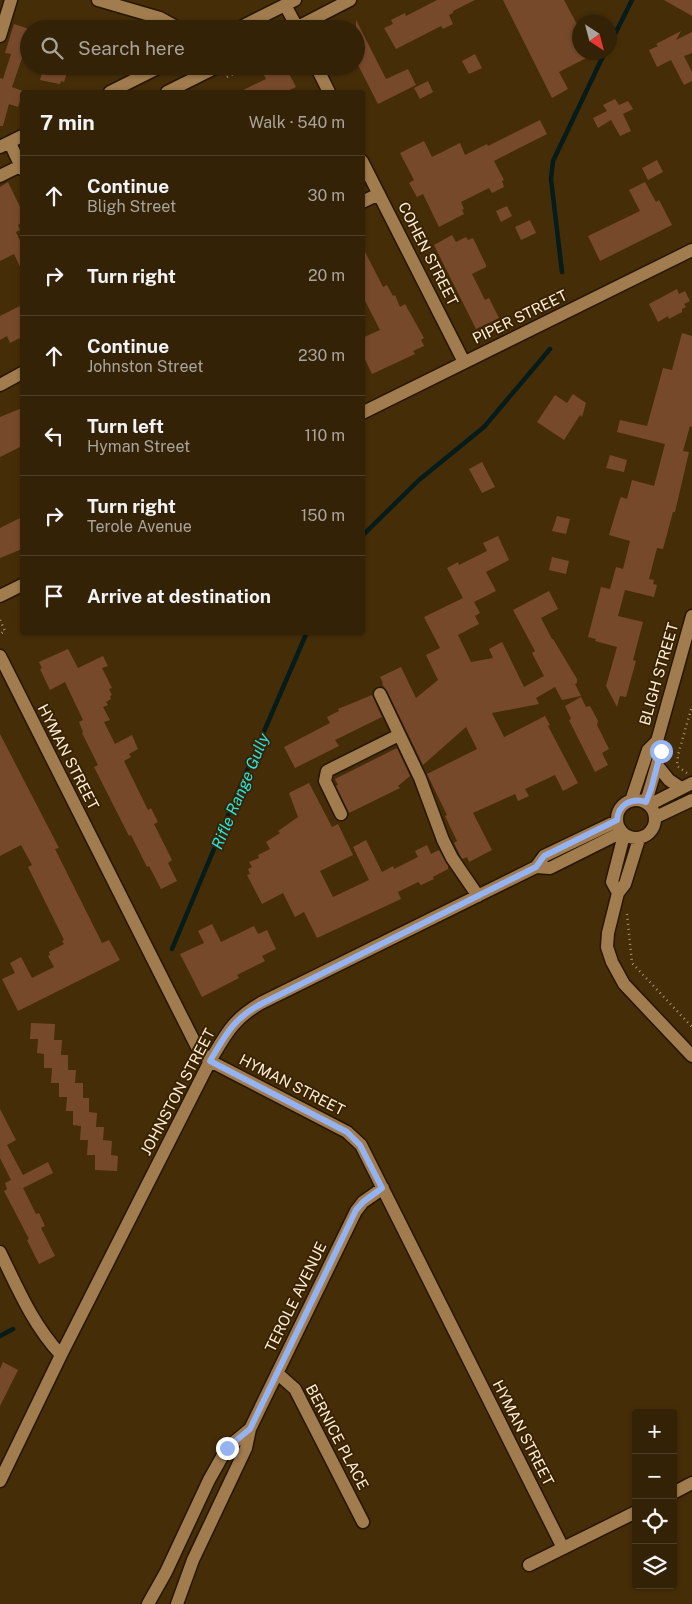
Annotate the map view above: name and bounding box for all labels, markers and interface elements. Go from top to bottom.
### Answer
north arrow [572,15,617,60]
search box [20,20,365,75]
icon: search [38,34,66,62]
text: Search here [78,37,185,59]
text: 7 min [40,110,95,135]
text: Walk · 540 m [249,113,345,132]
text: Continue [87,175,169,197]
icon: ahead [40,182,68,210]
text: 30 m [308,186,345,205]
text: Bligh Street [87,197,176,216]
street label: COHEN STREET [395,199,462,308]
icon: right [40,262,68,290]
text: Turn right [87,265,176,287]
text: 20 m [308,266,345,285]
street label: PIPER STREET [470,286,570,347]
text: Continue [87,335,169,357]
icon: ahead [40,342,68,370]
text: 230 m [298,346,345,365]
text: Johnston Street [87,357,203,376]
text: Turn left [87,415,164,437]
icon: left [40,422,68,450]
text: 110 m [304,426,345,445]
text: Hyman Street [87,437,190,456]
text: Turn right [87,495,176,517]
icon: right [40,502,68,530]
text: 150 m [301,506,345,525]
text: Terole Avenue [87,517,192,536]
icon: arrive [40,582,68,610]
text: Arrive at destination [87,585,271,607]
street label: BLIGH STREET [636,621,681,727]
street label: HYMAN STREET [34,701,102,812]
water label: Rifle Range Gully [207,730,274,852]
route start [650,740,673,763]
street label: JOHNSTON STREET [137,1025,218,1158]
street label: HYMAN STREET [237,1051,348,1119]
street label: TEROLE AVENUE [262,1239,330,1355]
street label: HYMAN STREET [489,1377,557,1488]
street label: BERNICE PLACE [303,1381,372,1492]
map controls [632,1409,677,1589]
button: + [632,1409,677,1454]
route end [216,1437,239,1460]
button: − [632,1454,677,1499]
button: locate [632,1499,677,1544]
button: layers [632,1544,677,1589]

